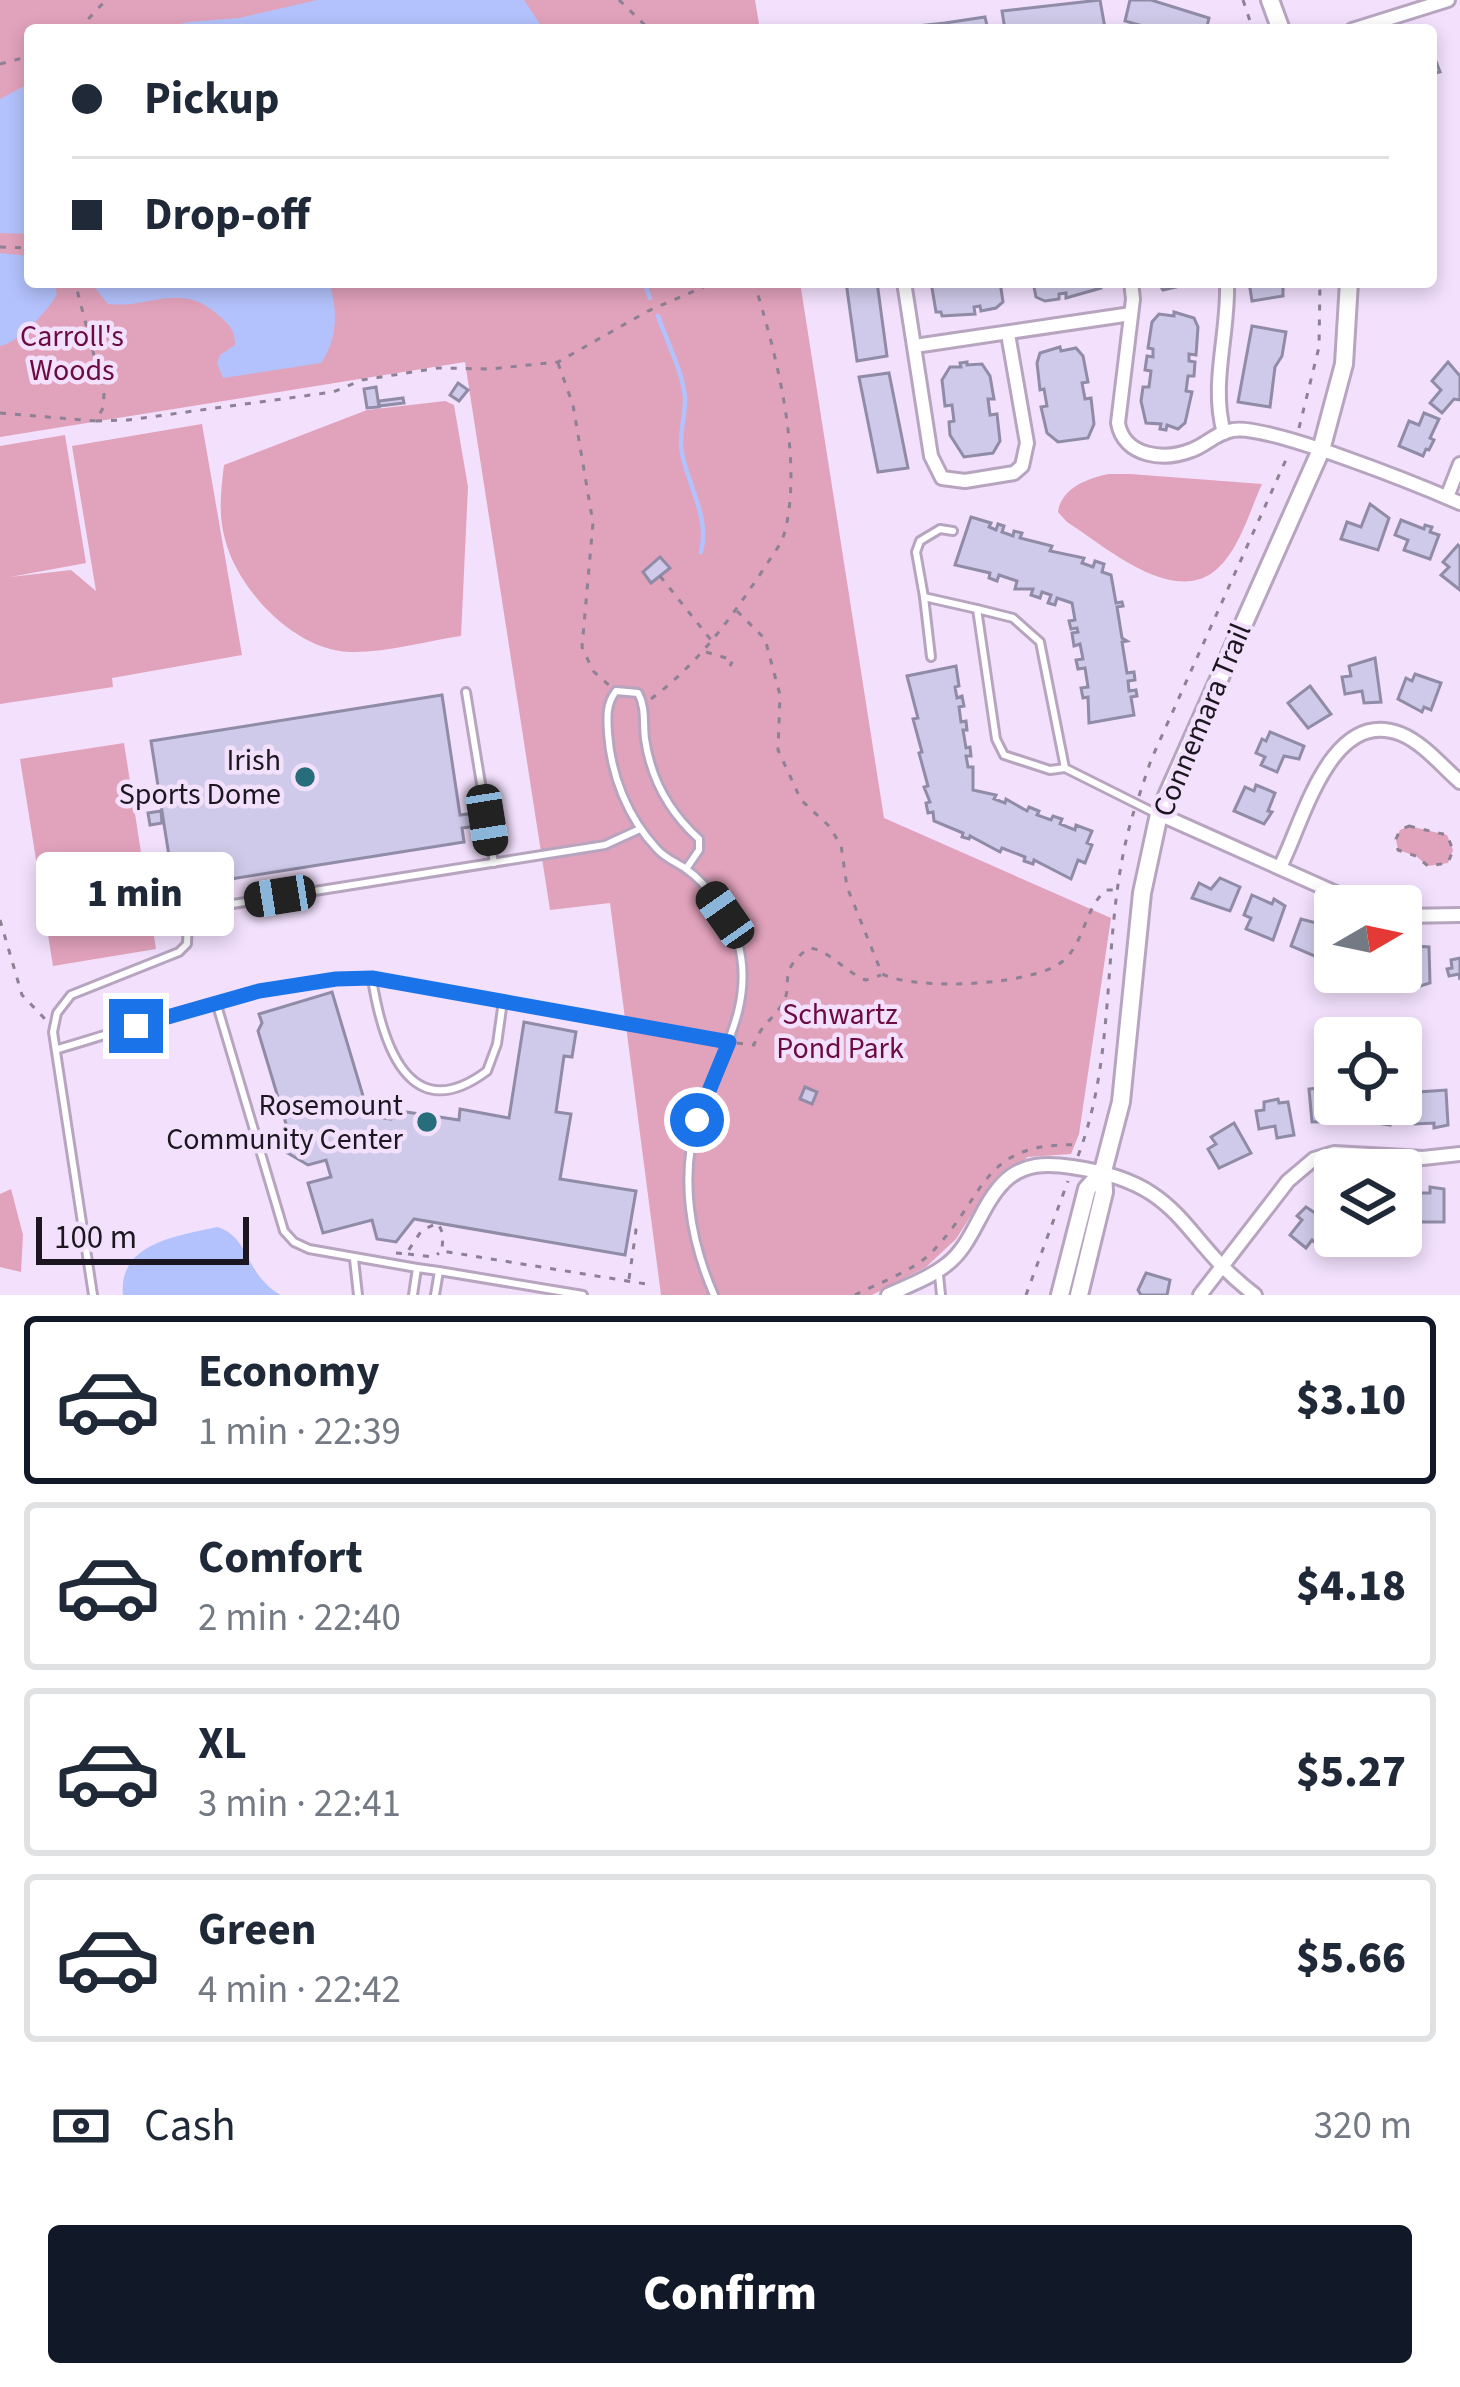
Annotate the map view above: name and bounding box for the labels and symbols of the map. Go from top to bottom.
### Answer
park label: Carroll's Woods [20,315,124,392]
street label: Connemara Trail [1142,617,1262,823]
place label: Irish Sports Dome [119,739,281,816]
marker: Irish Sports Dome [292,764,318,790]
car [464,782,510,858]
callout: 1 min [37,852,235,936]
car [242,873,318,919]
car [690,875,760,955]
north arrow [1314,885,1422,993]
park label: Schwartz Pond Park [776,993,904,1070]
route end [109,999,163,1053]
place label: Rosemount Community Center [166,1084,404,1161]
route start [670,1093,724,1147]
marker: Rosemount Community Center [414,1109,440,1135]
scale bar [36,1211,249,1264]

